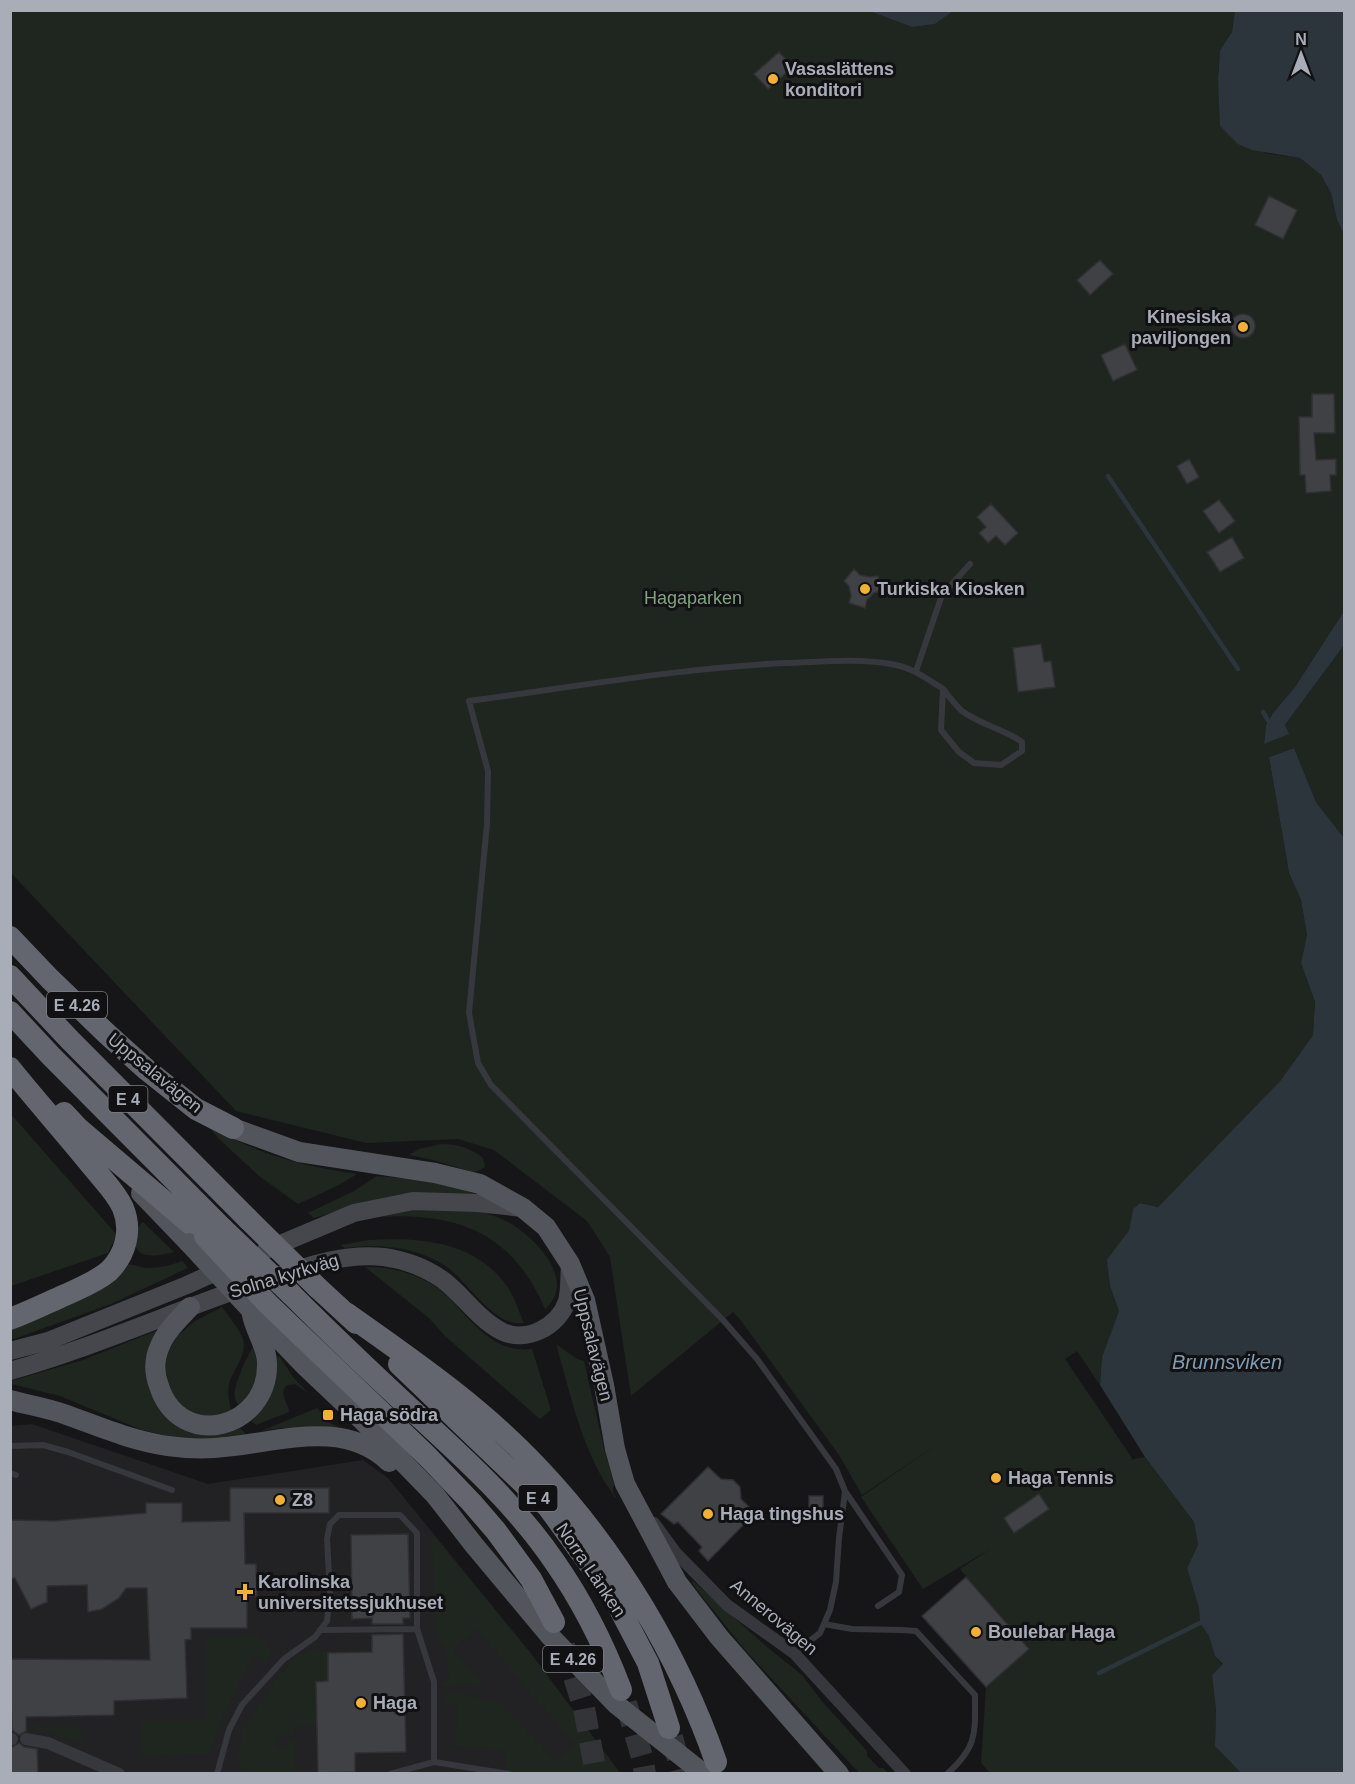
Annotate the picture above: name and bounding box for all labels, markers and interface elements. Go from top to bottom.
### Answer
north arrow [1271,24,1331,84]
text: N [1295,31,1307,48]
place label: Vasaslättens konditori [785,59,894,100]
marker: Vasaslättens konditori [766,72,780,86]
place label: Kinesiska paviljongen [1131,307,1232,348]
marker: Kinesiska paviljongen [1236,320,1250,334]
place label: Turkiska Kiosken [877,579,1025,599]
marker: Turkiska Kiosken [858,582,872,596]
park label: Hagaparken [644,588,742,608]
road number: E 4.26 [47,992,107,1018]
street label: Uppsalavägen [104,1029,206,1117]
road number: E 4 [108,1086,148,1112]
street label: Solna kyrkväg [227,1250,341,1302]
street label: Uppsalavägen [569,1287,617,1403]
water label: Brunnsviken [1172,1351,1282,1373]
place label: Haga södra [340,1405,439,1425]
marker: Haga södra [321,1408,335,1422]
place label: Haga Tennis [1008,1468,1114,1488]
marker: Haga Tennis [989,1471,1003,1485]
road number: E 4 [518,1485,558,1511]
place label: Z8 [292,1490,313,1510]
marker: Z8 [273,1493,287,1507]
place label: Haga tingshus [720,1504,844,1524]
marker: Haga tingshus [701,1507,715,1521]
street label: Norra Länken [552,1519,630,1621]
place label: Karolinska universitetssjukhuset [258,1572,443,1613]
street label: Annerovägen [727,1575,821,1659]
marker: Karolinska universitetssjukhuset [236,1583,254,1601]
place label: Boulebar Haga [988,1622,1116,1642]
marker: Boulebar Haga [969,1625,983,1639]
road number: E 4.26 [543,1646,603,1672]
place label: Haga [373,1693,418,1713]
marker: Haga [354,1696,368,1710]

